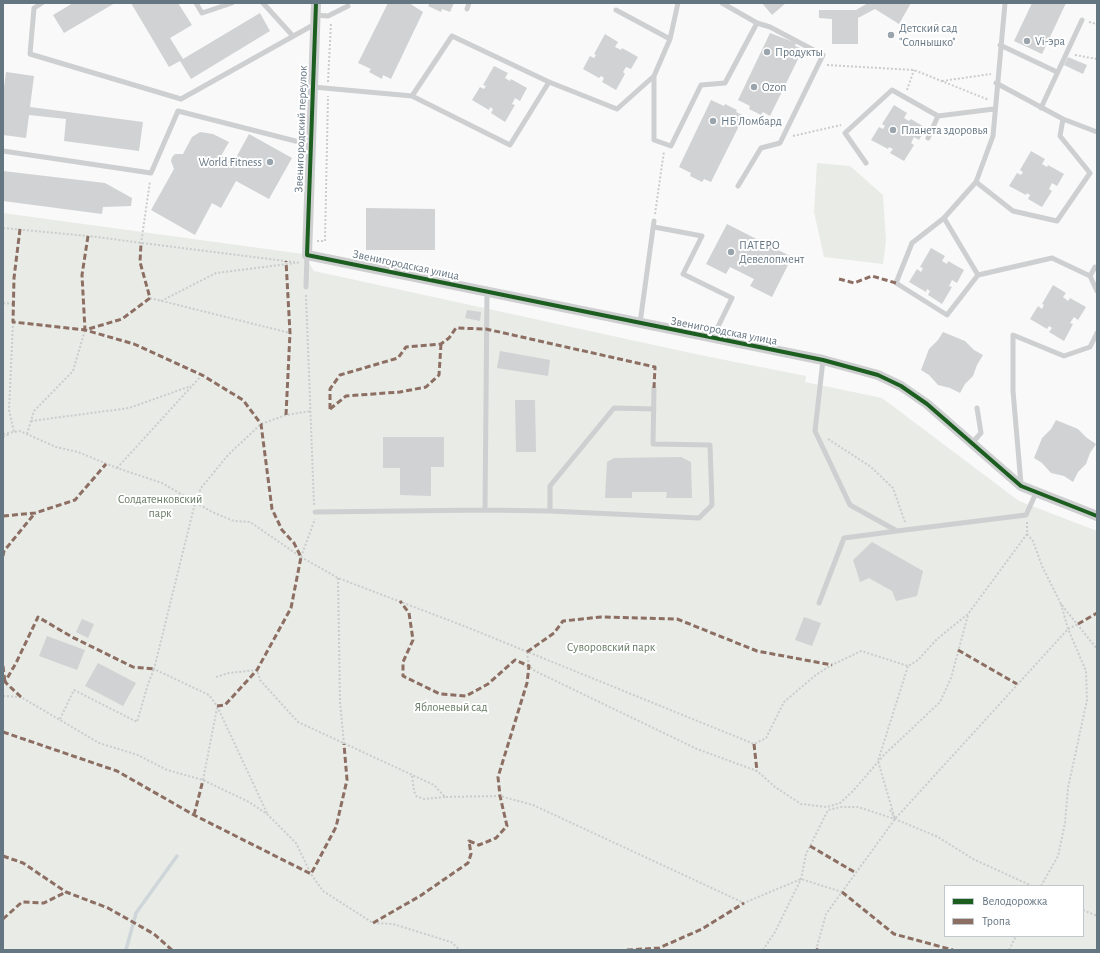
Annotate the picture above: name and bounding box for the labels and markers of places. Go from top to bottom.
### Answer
place label: Детский сад "Солнышко" [899,21,958,49]
marker: Детский сад "Солнышко" [886,30,896,40]
place label: Vi-эра [1035,34,1065,48]
marker: Vi-эра [1022,36,1032,46]
place label: Продукты [775,45,823,59]
marker: Продукты [762,47,772,57]
place label: Ozon [762,80,786,94]
marker: Ozon [749,82,759,92]
place label: НБ Ломбард [721,114,782,128]
marker: НБ Ломбард [708,116,718,126]
place label: Планета здоровья [901,123,988,137]
marker: Планета здоровья [888,125,898,135]
place label: World Fitness [198,155,262,169]
marker: World Fitness [265,157,275,167]
place label: ПАТЕРО Девелопмент [739,238,804,266]
marker: ПАТЕРО Девелопмент [726,247,736,257]

